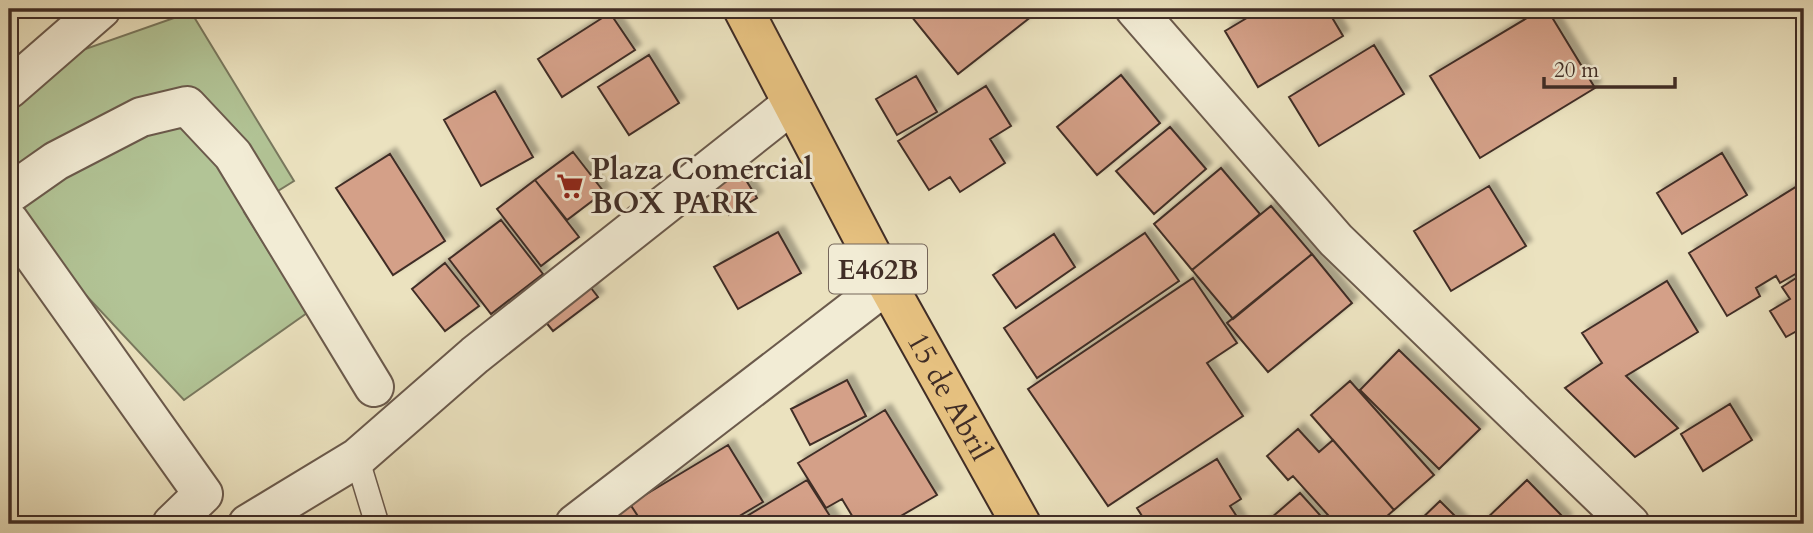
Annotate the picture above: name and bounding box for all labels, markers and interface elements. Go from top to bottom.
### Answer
scale bar [1544,46,1675,90]
text: 20 m [1554,56,1599,85]
place label: Plaza Comercial BOX PARK [591,149,813,224]
supermarket icon: Plaza Comercial BOX PARK [555,171,585,201]
road number: E462B [829,244,927,294]
street label: 15 de Abril [897,325,1002,468]

